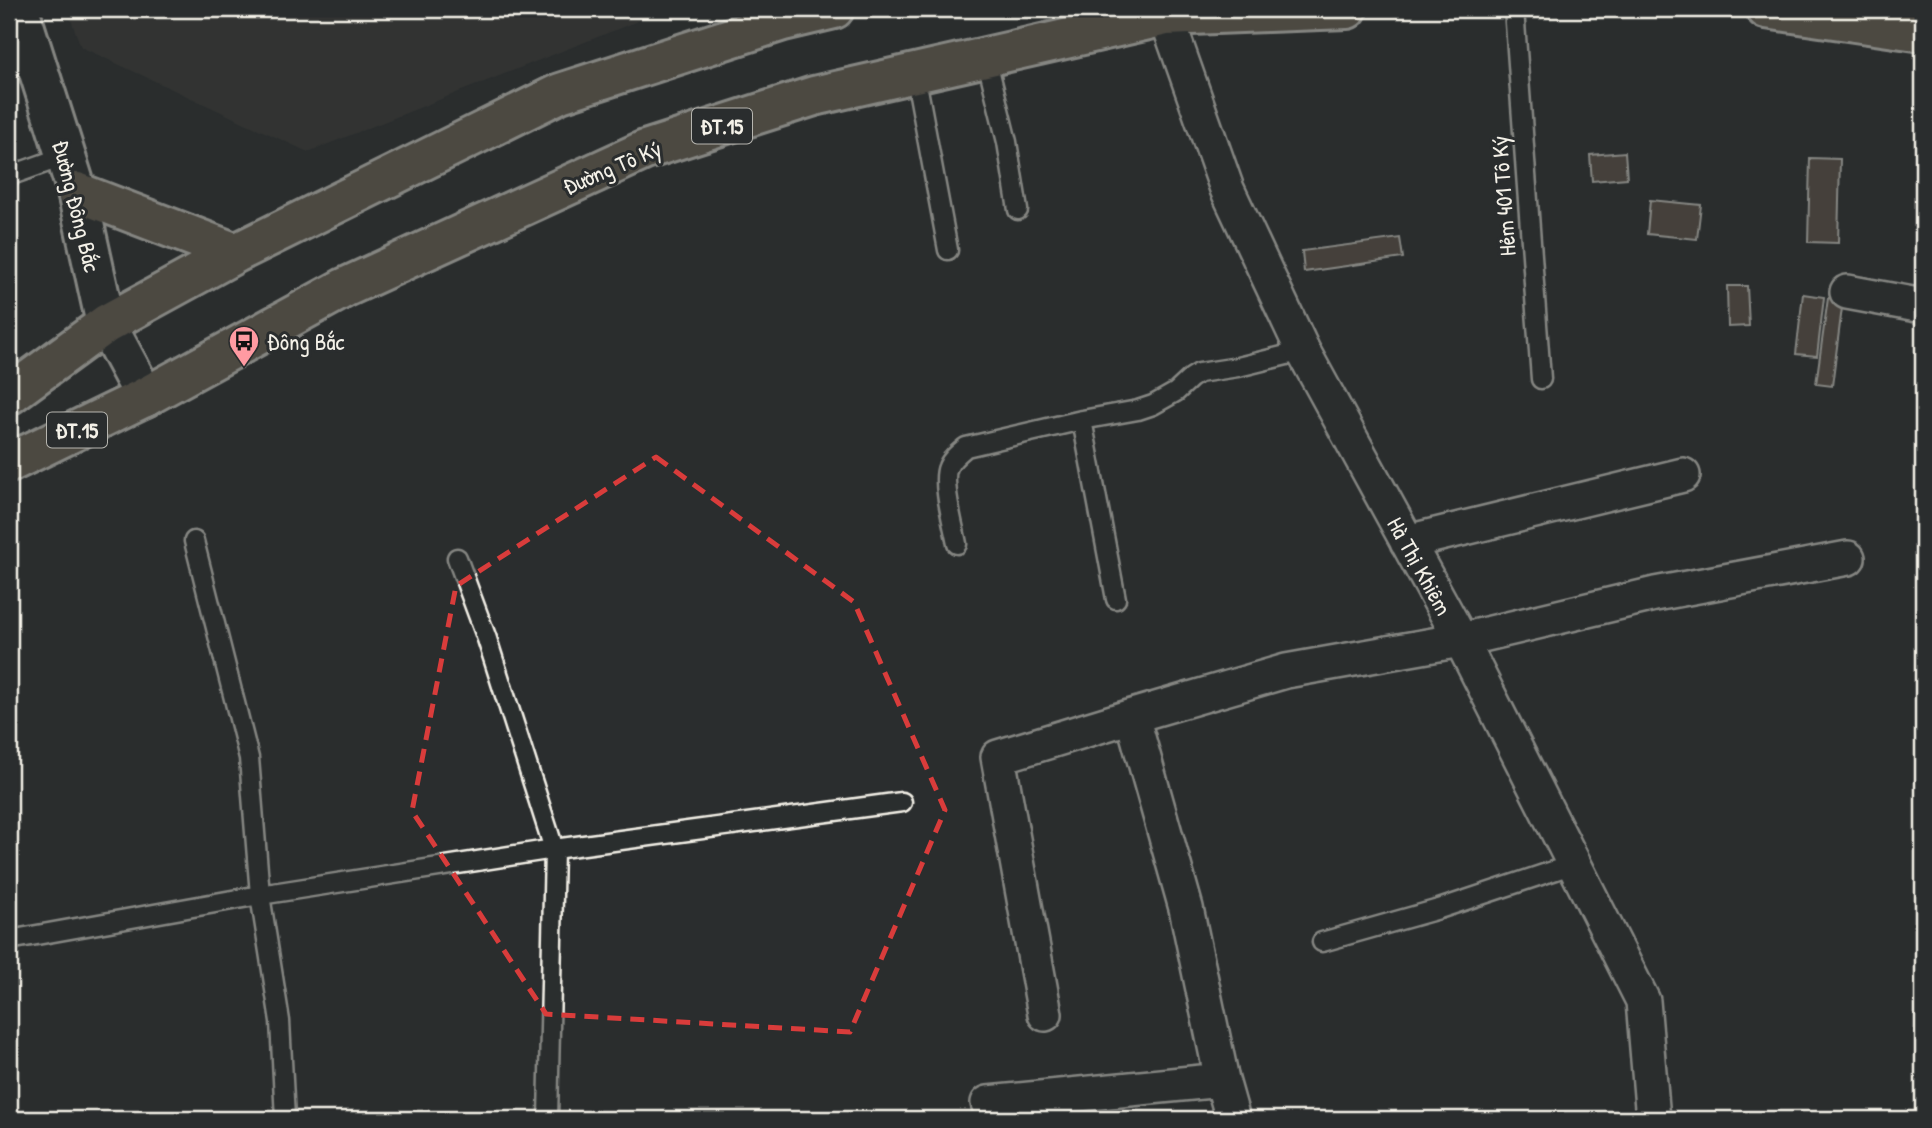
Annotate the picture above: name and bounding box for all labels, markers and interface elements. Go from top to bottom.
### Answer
road number: ĐT.15 [692,108,752,144]
street label: Đường Tô Ký [558,132,666,202]
street label: Hẻm 401 Tô Ký [1483,135,1523,257]
street label: Đường Đông Bắc [46,137,108,275]
bus stop icon: Đông Bắc [227,324,261,368]
place label: Đông Bắc [267,326,345,357]
road number: ĐT.15 [47,412,107,448]
street label: Hà Thị Khiêm [1380,511,1460,621]

